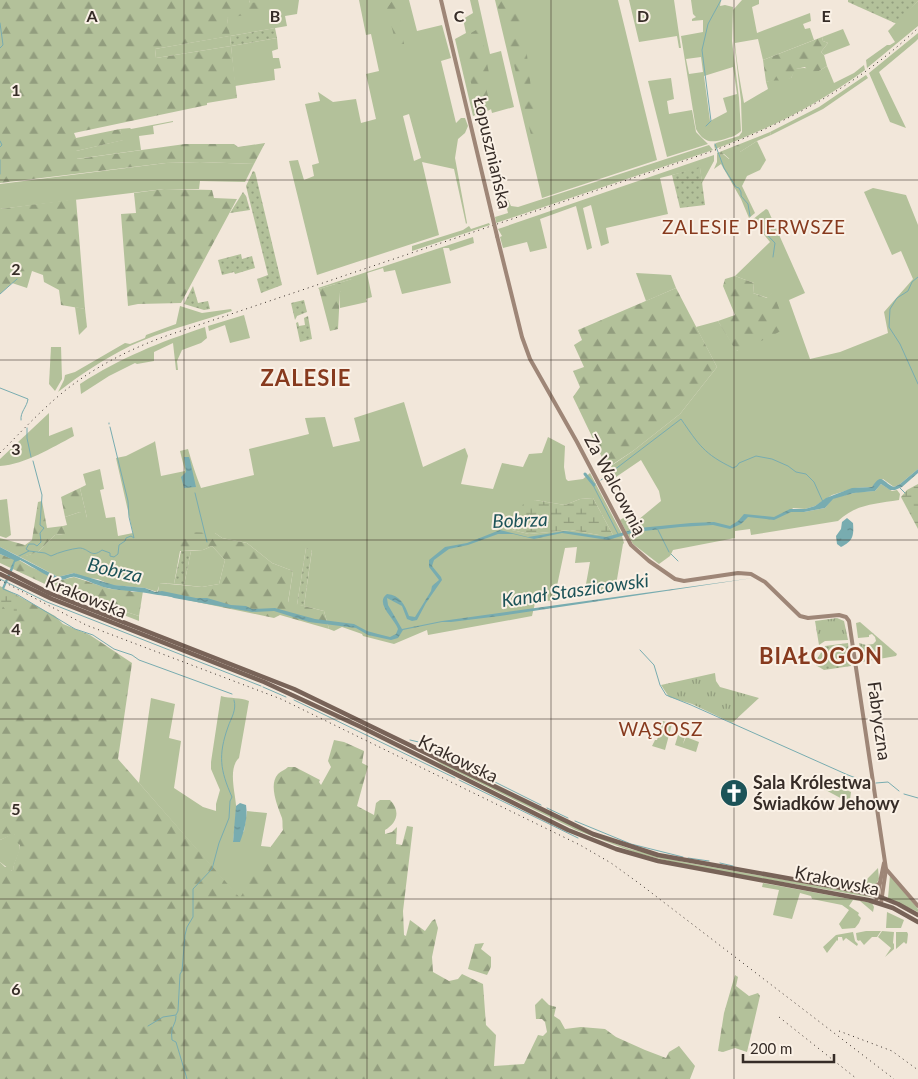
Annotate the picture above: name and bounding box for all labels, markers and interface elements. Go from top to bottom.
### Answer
text: A [85,6,98,25]
text: B [270,6,280,25]
text: C [454,6,465,25]
text: D [637,6,649,25]
text: E [821,6,831,25]
text: 1 [11,80,21,99]
street label: Łopuszniańska [469,95,517,211]
district label: ZALESIE PIERWSZE [662,215,846,238]
text: 2 [11,259,21,278]
district label: ZALESIE [261,364,351,391]
street label: Za Walcownią [580,430,652,539]
text: 3 [11,439,21,458]
water label: Bobrza [492,507,548,532]
water label: Bobrza [86,552,145,587]
water label: Kanał Staszicowski [500,568,651,611]
street label: Krakowska [42,570,130,622]
text: 4 [11,619,21,638]
district label: BIAŁOGON [759,642,883,669]
street label: Fabryczna [864,680,896,762]
district label: WĄSOSZ [619,717,703,740]
street label: Krakowska [415,729,502,787]
place label: Sala Królestwa Świadków Jehowy [753,771,900,814]
church icon: Sala Królestwa Świadków Jehowy [719,778,749,808]
text: 5 [11,799,21,818]
street label: Krakowska [793,860,882,900]
text: 6 [11,979,21,998]
scale bar [743,1032,834,1064]
text: 200 m [750,1039,792,1057]

